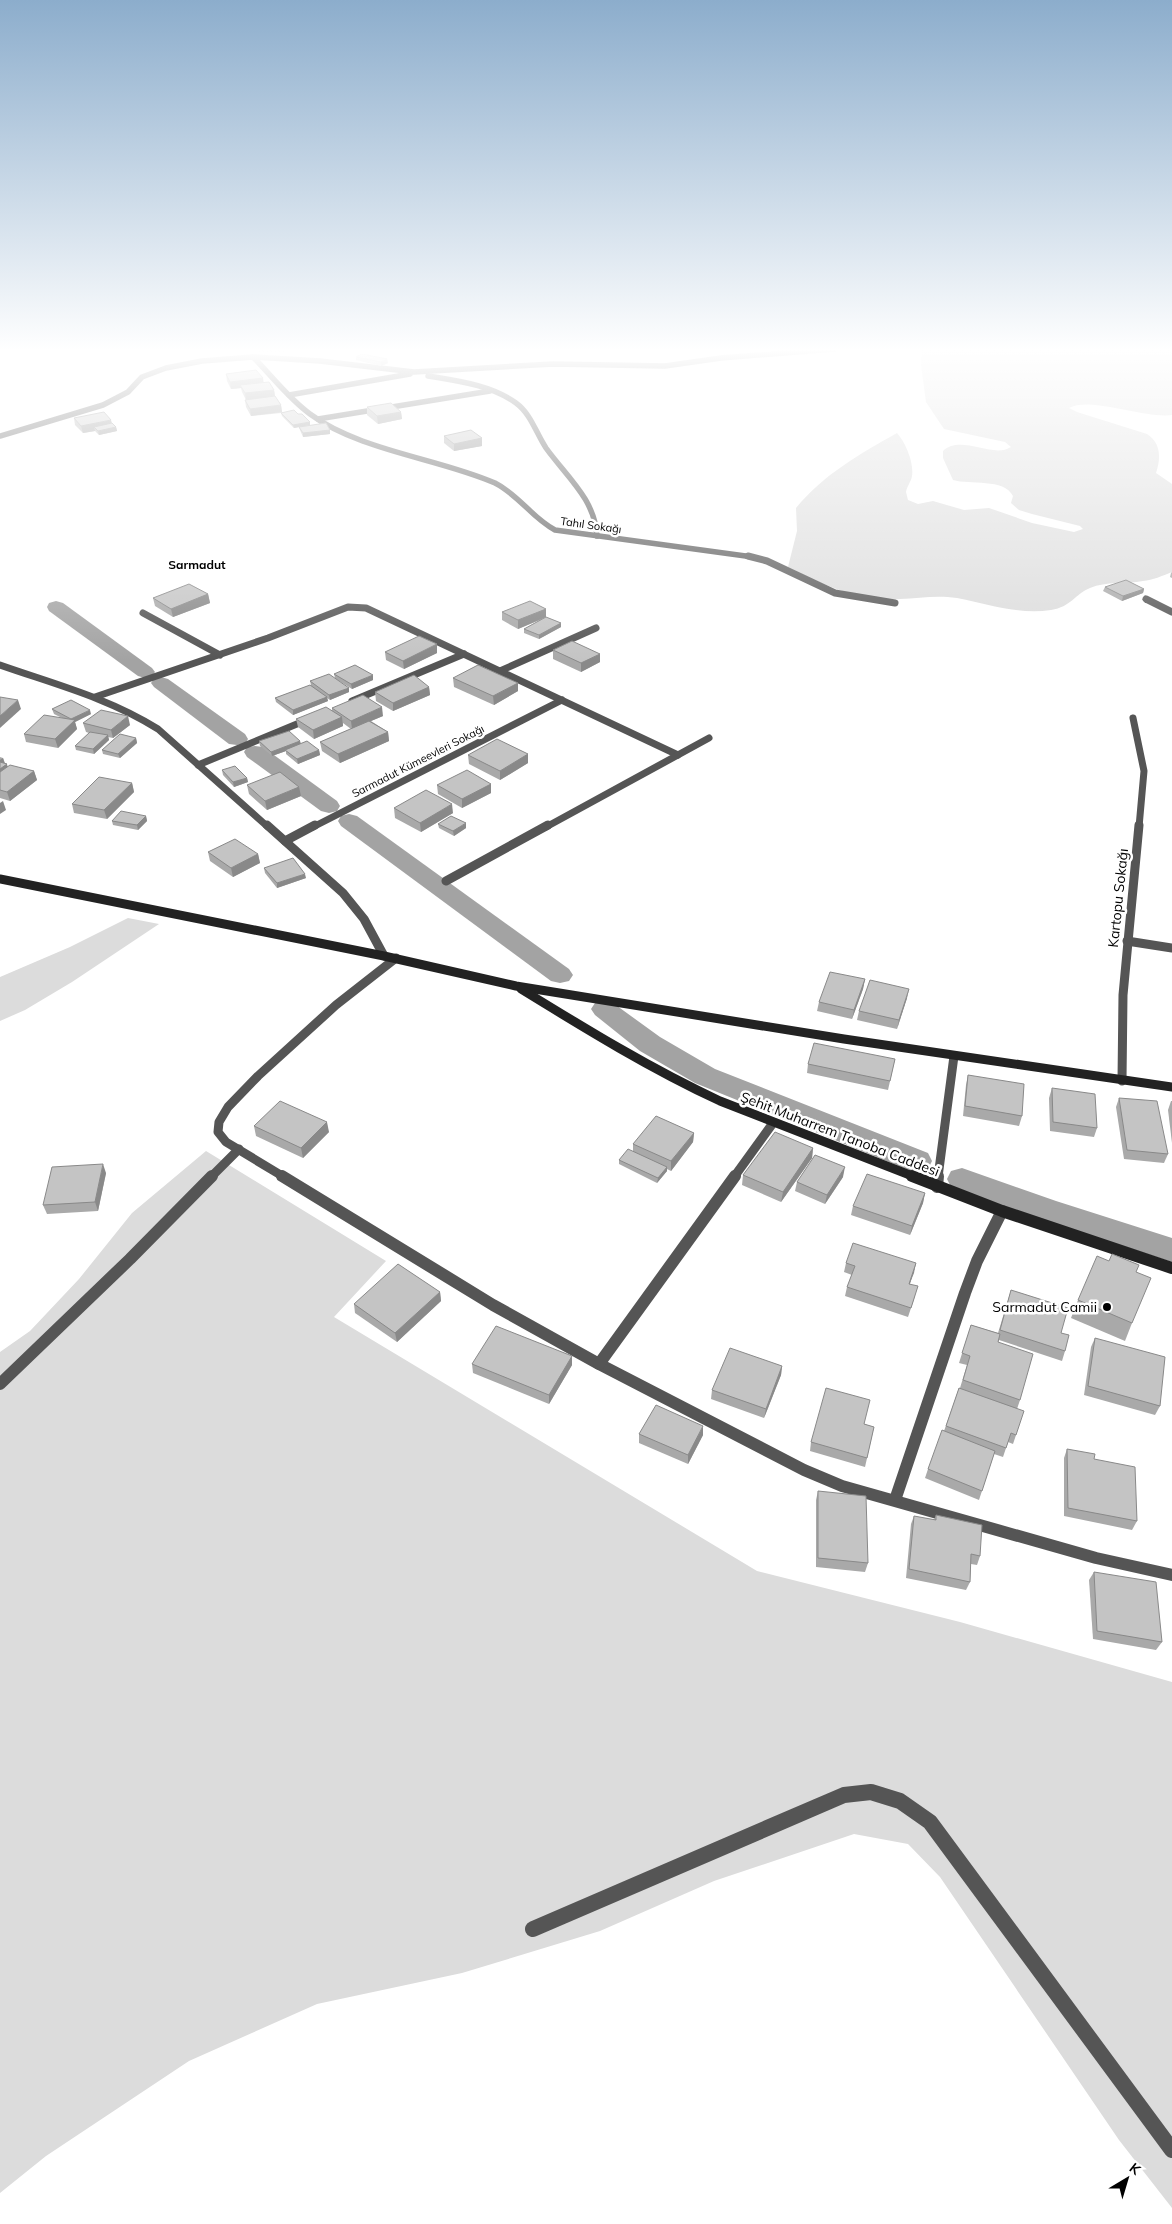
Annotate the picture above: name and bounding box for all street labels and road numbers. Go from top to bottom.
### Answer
street label: Tahıl Sokağı [560,514,622,536]
street label: Sarmadut Kümeevleri Sokağı [349,721,487,801]
street label: Kartopu Sokağı [1104,847,1132,949]
street label: Şehit Muharrem Tanoba Caddesi [738,1088,942,1180]

